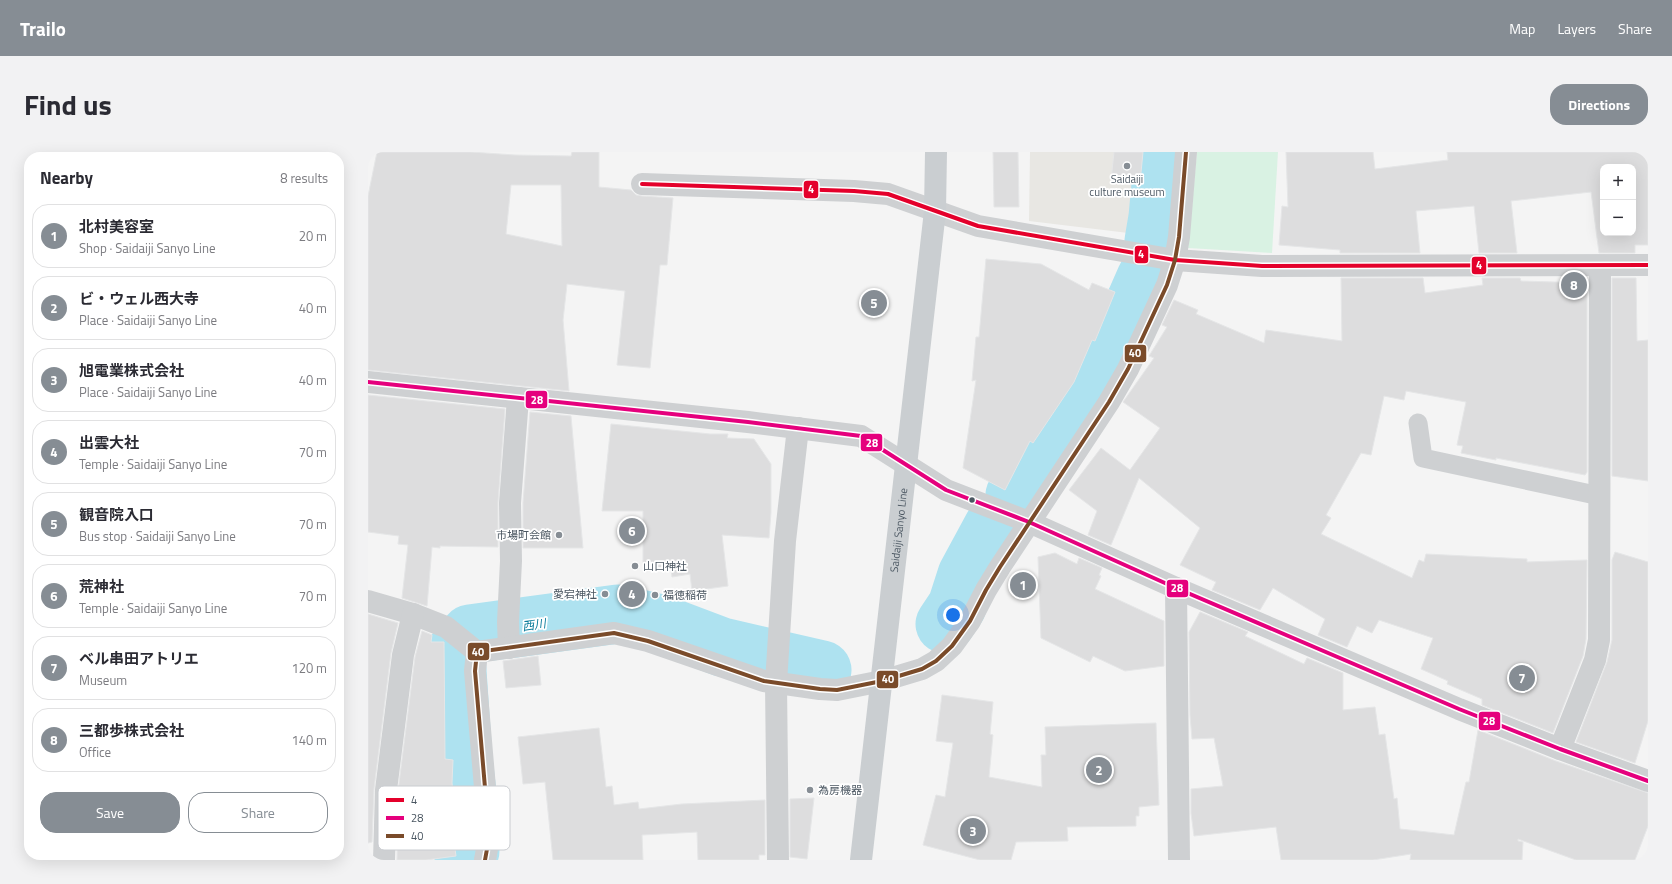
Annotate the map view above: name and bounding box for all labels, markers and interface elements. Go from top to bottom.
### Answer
text: Trailo [20,14,66,43]
text: Map [1509,18,1535,39]
text: Layers [1557,18,1596,39]
text: Share [1618,18,1652,39]
text: Find us [24,83,112,126]
button: Directions [1550,84,1648,125]
marker: Saidaiji culture museum [1122,161,1132,171]
map controls [1600,164,1636,236]
button: + [1600,164,1636,200]
text: Nearby [40,165,93,191]
text: 8 results [280,168,328,188]
place label: Saidaiji culture museum [1089,171,1165,200]
line badge: 4 [803,180,819,199]
text: 4 [808,181,814,197]
button: − [1600,200,1636,236]
text: 北村美容室 [79,215,154,238]
text: 1 [50,226,58,246]
text: 20 m [299,226,327,246]
text: Shop · Saidaiji Sanyo Line [79,238,215,258]
line badge: 4 [1134,245,1149,264]
text: 4 [1138,246,1144,262]
line badge: 4 [1471,256,1487,275]
text: 4 [1476,257,1482,273]
pin: 8 [1561,270,1587,300]
text: ビ・ウェル西大寺 [79,287,199,310]
pin: 5 [861,288,887,318]
text: 2 [50,298,58,318]
text: 40 m [299,298,327,318]
text: Place · Saidaiji Sanyo Line [79,310,217,330]
line badge: 40 [1124,344,1147,363]
text: 40 [1129,345,1141,361]
text: 旭電業株式会社 [79,359,184,382]
text: 3 [50,370,58,390]
text: 40 m [299,370,327,390]
text: Place · Saidaiji Sanyo Line [79,382,217,402]
line badge: 28 [525,390,548,409]
text: 28 [531,392,543,408]
text: 出雲大社 [79,431,139,454]
line badge: 28 [860,433,883,452]
text: 28 [866,435,878,451]
text: 4 [50,442,58,462]
text: 70 m [299,442,327,462]
text: Temple · Saidaiji Sanyo Line [79,454,227,474]
street label: Saidaiji Sanyo Line [886,487,911,573]
unlabelled marker [967,495,977,505]
text: 観音院入口 [79,503,154,526]
text: 5 [50,514,58,534]
text: 70 m [299,514,327,534]
pin: 6 [619,516,645,546]
text: Bus stop · Saidaiji Sanyo Line [79,526,236,546]
place label: 市場町会館 [496,527,551,543]
marker: 市場町会館 [554,530,564,540]
place label: 山口神社 [643,558,687,574]
marker: 山口神社 [630,561,640,571]
pin: 1 [1010,570,1036,600]
text: 荒神社 [79,575,124,598]
pin: 4 [619,579,645,609]
line badge: 28 [1166,579,1189,598]
text: 28 [1171,580,1183,596]
text: 6 [50,586,58,606]
text: 70 m [299,586,327,606]
place label: 愛宕神社 [553,586,597,602]
place label: 福徳稲荷 [663,587,707,603]
marker: 愛宕神社 [600,589,610,599]
marker: 福徳稲荷 [650,590,660,600]
text: Temple · Saidaiji Sanyo Line [79,598,227,618]
your location [943,605,963,625]
water label: 西川 [521,613,549,636]
line badge: 40 [467,642,490,661]
text: 40 [472,644,484,660]
text: ベル串田アトリエ [79,647,199,670]
text: 7 [50,658,58,678]
text: 120 m [291,658,327,678]
pin: 7 [1509,663,1535,693]
text: Museum [79,670,127,690]
line badge: 40 [876,670,899,689]
text: 40 [882,671,894,687]
line badge: 28 [1478,711,1501,731]
text: 28 [1483,713,1495,729]
text: 三都歩株式会社 [79,719,184,742]
text: 8 [50,730,58,750]
text: 140 m [291,730,327,750]
text: Office [79,742,111,762]
pin: 2 [1086,755,1112,785]
place label: 為房機器 [818,782,862,798]
marker: 為房機器 [805,785,815,795]
legend [378,786,510,850]
button: Save [40,792,180,833]
button: Share [188,792,328,833]
text: 4 [411,792,417,808]
text: 28 [411,810,423,826]
pin: 3 [960,816,986,846]
text: 40 [411,828,423,844]

